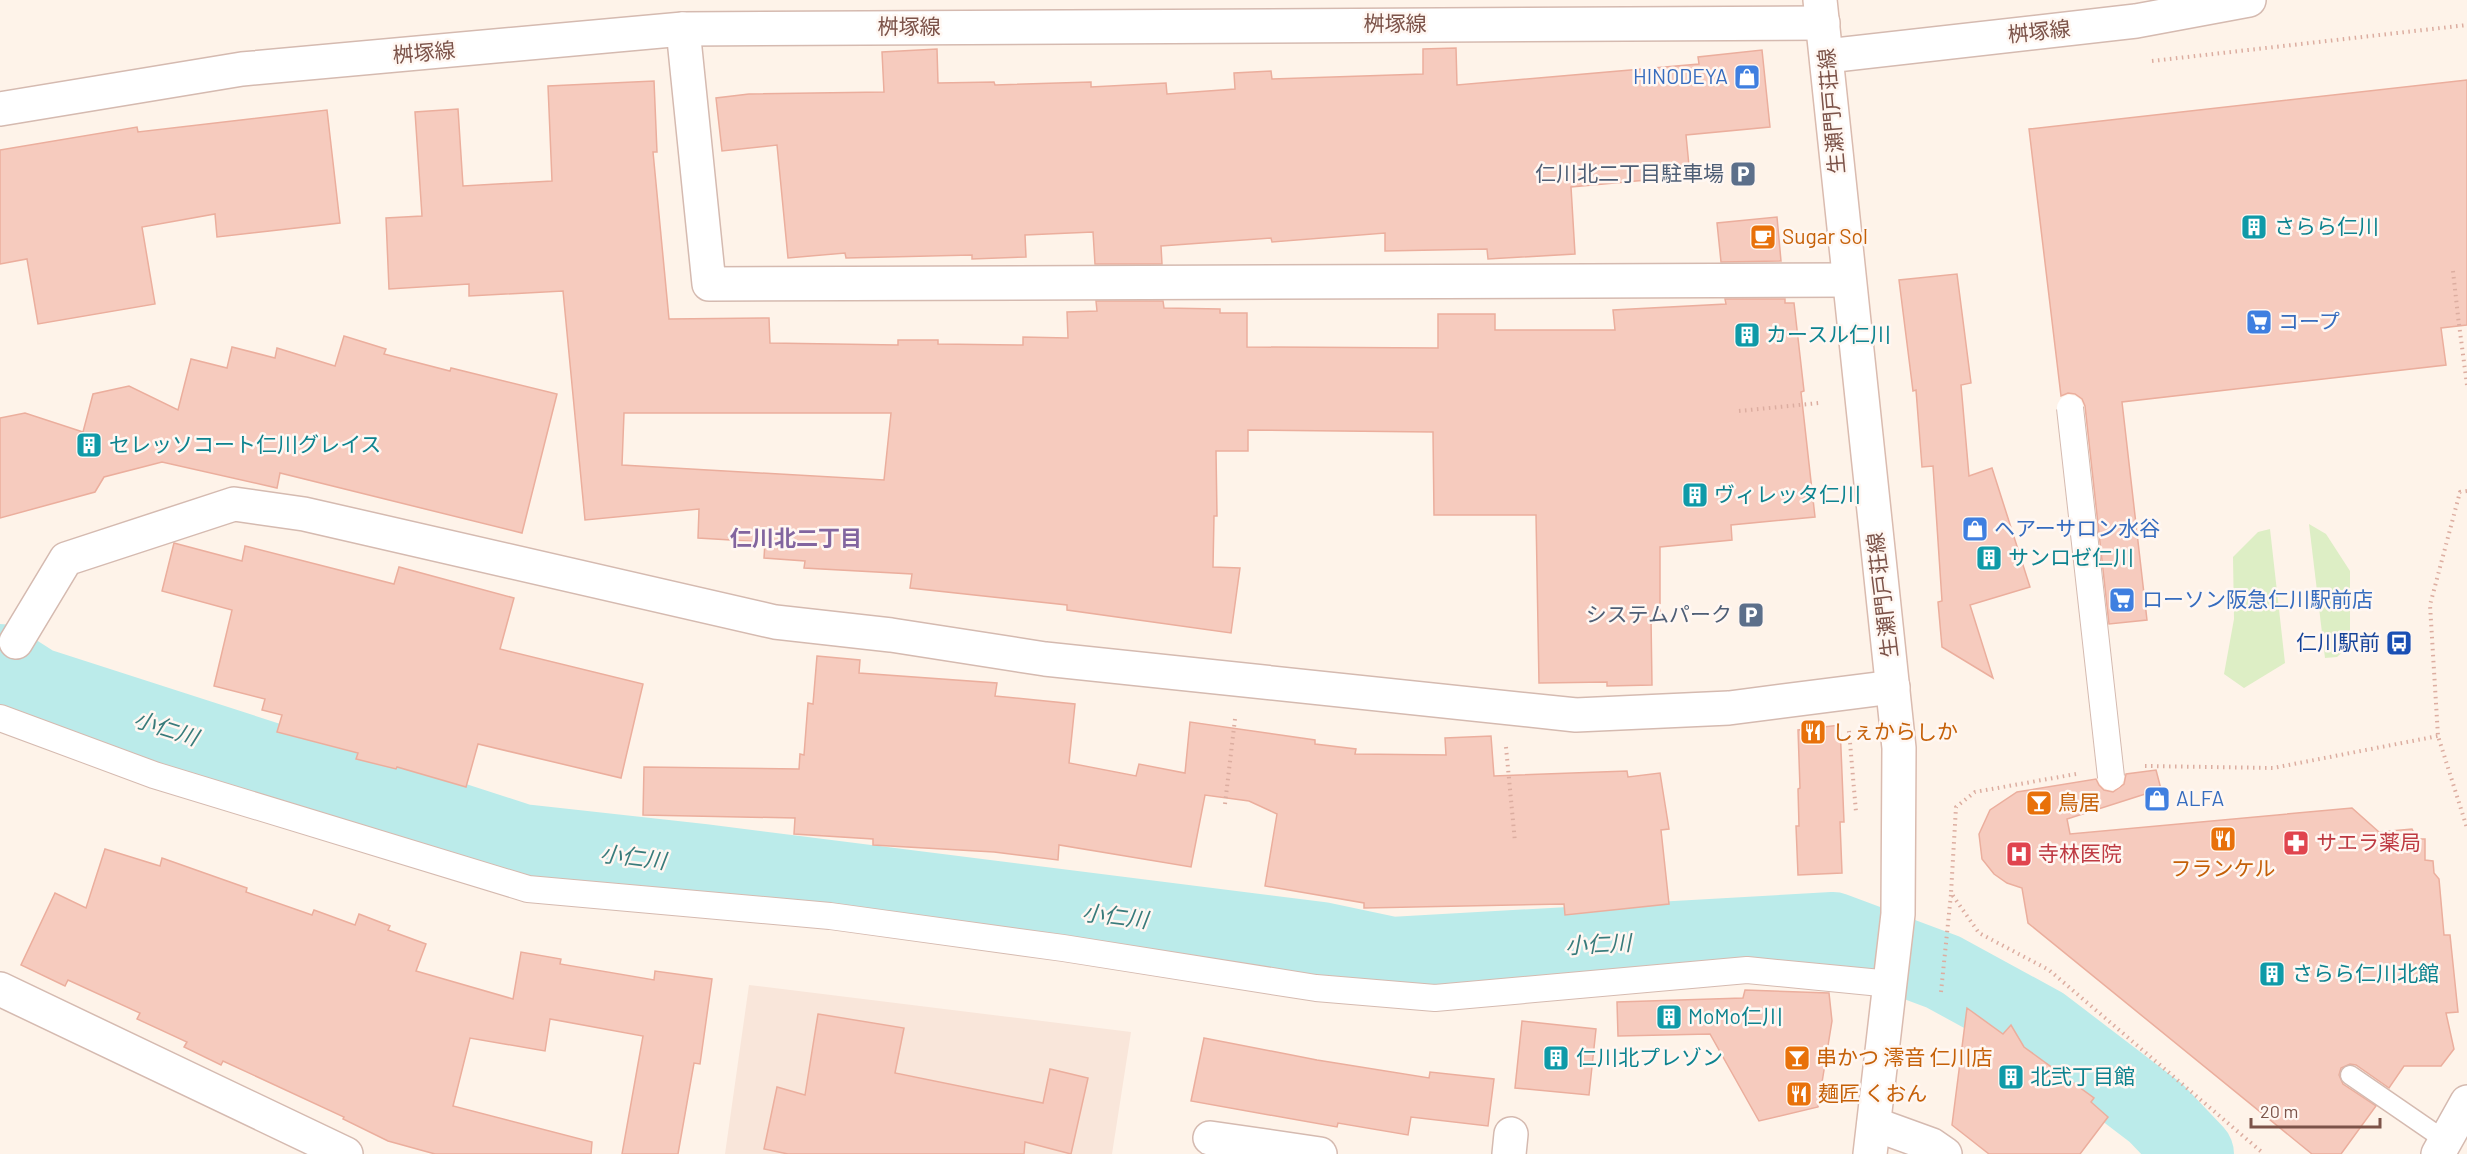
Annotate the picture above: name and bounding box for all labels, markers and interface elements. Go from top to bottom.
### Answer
street label: 桝塚線 [1364,10,1427,35]
street label: 桝塚線 [878,13,941,38]
street label: 桝塚線 [2006,15,2071,46]
street label: 桝塚線 [391,36,456,67]
street label: 生瀬門戸荘線 [1813,47,1848,175]
shop icon: HINODEYA [1732,62,1762,92]
place label: HINODEYA [1633,63,1728,88]
parking icon: 仁川北二丁目駐車場 [1728,159,1758,189]
place label: 仁川北二丁目駐車場 [1535,160,1724,185]
building icon: さらら仁川 [2239,212,2269,242]
place label: さらら仁川 [2274,213,2379,238]
cafe icon: Sugar Sol [1748,222,1778,252]
place label: Sugar Sol [1782,223,1868,248]
supermarket icon: コープ [2244,307,2274,337]
place label: コープ [2278,308,2340,333]
building icon: カースル仁川 [1732,320,1762,350]
place label: カースル仁川 [1766,321,1891,346]
building icon: セレッソコート仁川グレイス [74,430,104,460]
place label: セレッソコート仁川グレイス [109,431,381,456]
building icon: ヴィレッタ仁川 [1680,480,1710,510]
place label: ヴィレッタ仁川 [1714,481,1861,506]
shop icon: ヘアーサロン水谷 [1960,514,1990,544]
place label: ヘアーサロン水谷 [1994,515,2160,540]
district label: 仁川北二丁目 [730,524,862,550]
street label: 生瀬門戸荘線 [1861,531,1902,659]
building icon: サンロゼ仁川 [1974,543,2004,573]
place label: サンロゼ仁川 [2008,544,2134,569]
supermarket icon: ローソン阪急仁川駅前店 [2107,585,2137,615]
place label: ローソン阪急仁川駅前店 [2142,586,2373,611]
parking icon: システムパーク [1736,600,1766,630]
place label: システムパーク [1586,601,1732,626]
bus stop icon: 仁川駅前 [2384,628,2414,658]
place label: 仁川駅前 [2296,629,2380,654]
water label: 小仁川 [131,704,204,750]
restaurant icon: しぇからしか [1798,717,1828,747]
place label: しぇからしか [1832,718,1958,743]
shop icon: ALFA [2142,784,2172,814]
place label: ALFA [2176,785,2225,810]
bar icon: 鳥居 [2024,788,2054,818]
place label: 鳥居 [2058,789,2100,814]
restaurant icon: フランケル [2208,824,2238,854]
pharmacy icon: サエラ薬局 [2281,828,2311,858]
place label: サエラ薬局 [2316,829,2421,854]
water label: 小仁川 [599,839,669,873]
hospital icon: 寺林医院 [2004,839,2034,869]
place label: 寺林医院 [2038,840,2122,865]
place label: フランケル [2171,855,2276,880]
water label: 小仁川 [1081,898,1151,932]
water label: 小仁川 [1564,928,1634,958]
building icon: さらら仁川北館 [2257,959,2287,989]
place label: さらら仁川北館 [2292,960,2439,985]
building icon: MoMo仁川 [1654,1002,1684,1032]
place label: MoMo仁川 [1688,1003,1783,1028]
building icon: 仁川北プレゾン [1541,1043,1571,1073]
bar icon: 串かつ 澪音 仁川店 [1782,1043,1812,1073]
place label: 仁川北プレゾン [1576,1044,1723,1069]
place label: 串かつ 澪音 仁川店 [1816,1044,1992,1069]
building icon: 北弐丁目館 [1996,1062,2026,1092]
place label: 北弐丁目館 [2030,1063,2135,1088]
restaurant icon: 麺匠 くおん [1784,1079,1814,1109]
place label: 麺匠 くおん [1818,1080,1927,1105]
scale bar [2251,1091,2380,1129]
text: 20 m [2260,1100,2298,1122]

